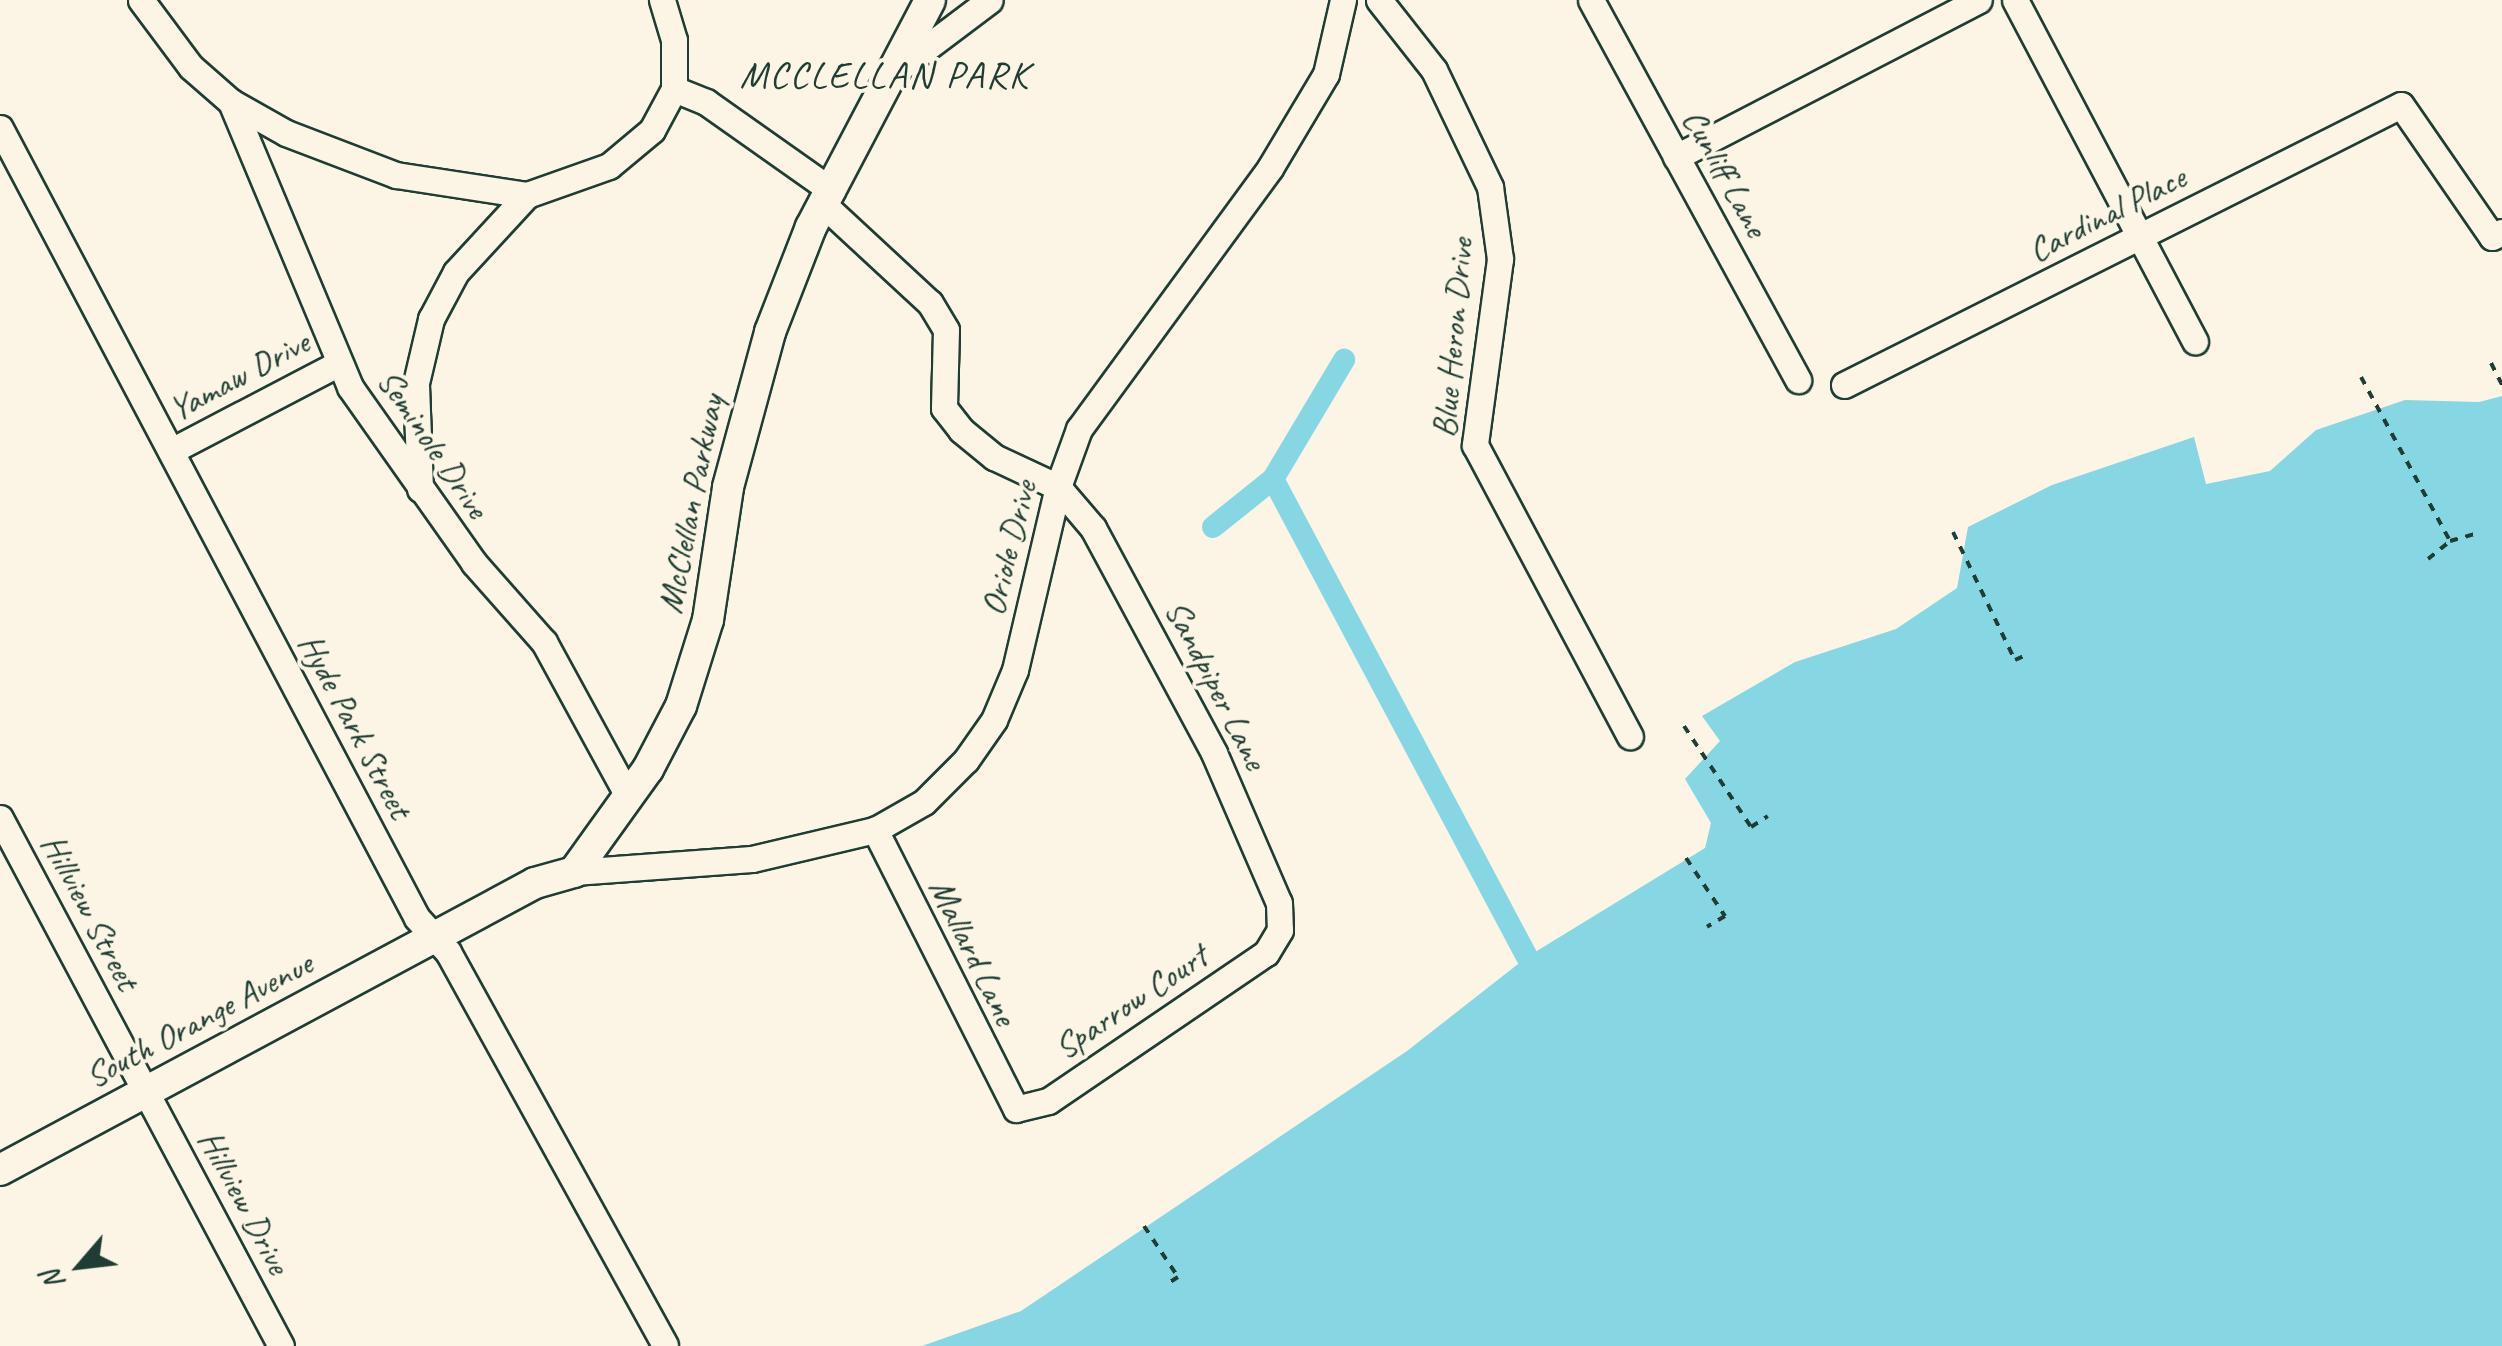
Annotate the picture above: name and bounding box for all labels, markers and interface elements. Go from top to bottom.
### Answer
district label: MCCLELLAN PARK [741,52,1029,98]
street label: Cunliff Lane [1673,101,1777,245]
street label: Cardinal Place [2021,157,2193,271]
street label: Blue Heron Drive [1423,236,1483,440]
street label: Yamaw Drive [161,321,317,431]
street label: Seminole Drive [368,362,498,526]
street label: McClellan Parkway [649,391,733,617]
street label: Oriole Drive [972,476,1046,620]
street label: Sandpiper Lane [1155,593,1277,777]
street label: Hyde Park Street [288,625,422,827]
street label: Hillview Street [31,827,149,997]
street label: Mallard Lane [919,872,1027,1032]
street label: Sparrow Court [1046,935,1216,1069]
street label: South Orange Avenue [78,942,320,1098]
street label: Hillview Drive [189,1123,299,1281]
north arrow [30,1216,130,1316]
text: N [34,1264,73,1296]

